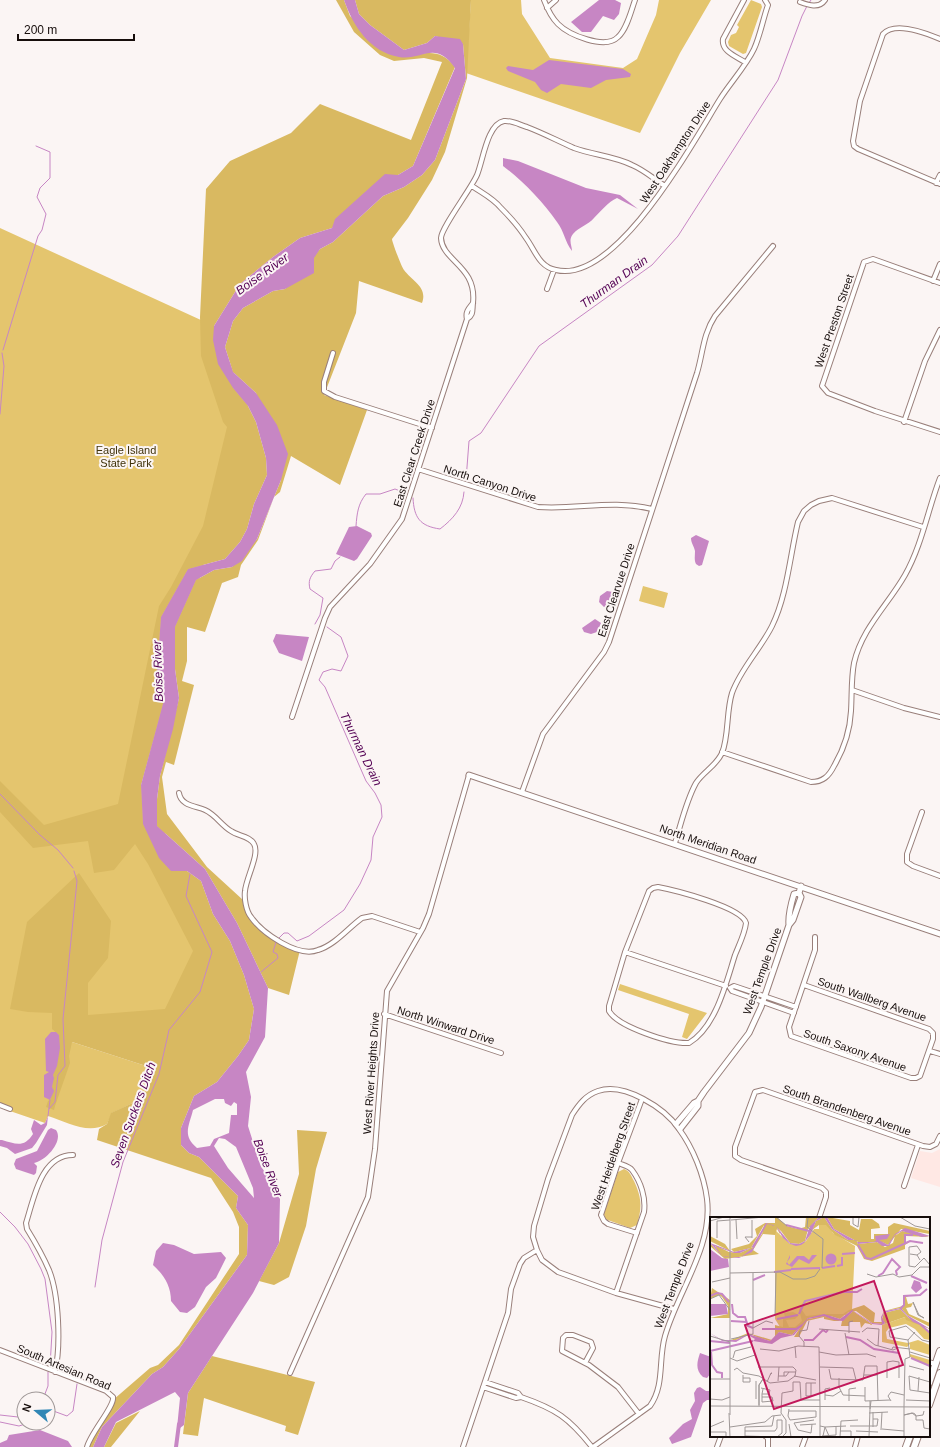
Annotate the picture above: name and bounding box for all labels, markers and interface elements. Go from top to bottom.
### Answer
scale bar [18,16,134,42]
text: 200 m [24,23,57,37]
street label: West Oakhampton Drive [637,99,713,205]
water label: Boise River [233,250,292,298]
water label: Thurman Drain [578,253,651,311]
street label: West Preston Street [812,273,856,369]
street label: East Clear Creek Drive [391,398,437,508]
park label: Eagle Island State Park [96,444,156,469]
street label: North Canyon Drive [442,462,538,504]
street label: East Clearvue Drive [595,542,637,638]
water label: Boise River [150,639,166,702]
water label: Thurman Drain [337,710,385,788]
street label: North Meridian Road [658,822,758,866]
street label: West Temple Drive [741,926,783,1016]
street label: South Wallberg Avenue [816,975,928,1023]
street label: North Winward Drive [396,1004,496,1046]
street label: West River Heights Drive [361,1011,381,1135]
street label: South Saxony Avenue [802,1027,908,1073]
water label: Seven Suckers Ditch [107,1060,159,1170]
street label: South Brandenberg Avenue [781,1082,913,1138]
street label: West Heidelberg Street [589,1100,637,1212]
water label: Boise River [250,1137,286,1200]
inset map [710,1217,930,1437]
street label: West Temple Drive [652,1240,696,1330]
street label: South Artesian Road [15,1342,113,1392]
north arrow [16,1391,56,1431]
text: N [20,1402,34,1413]

